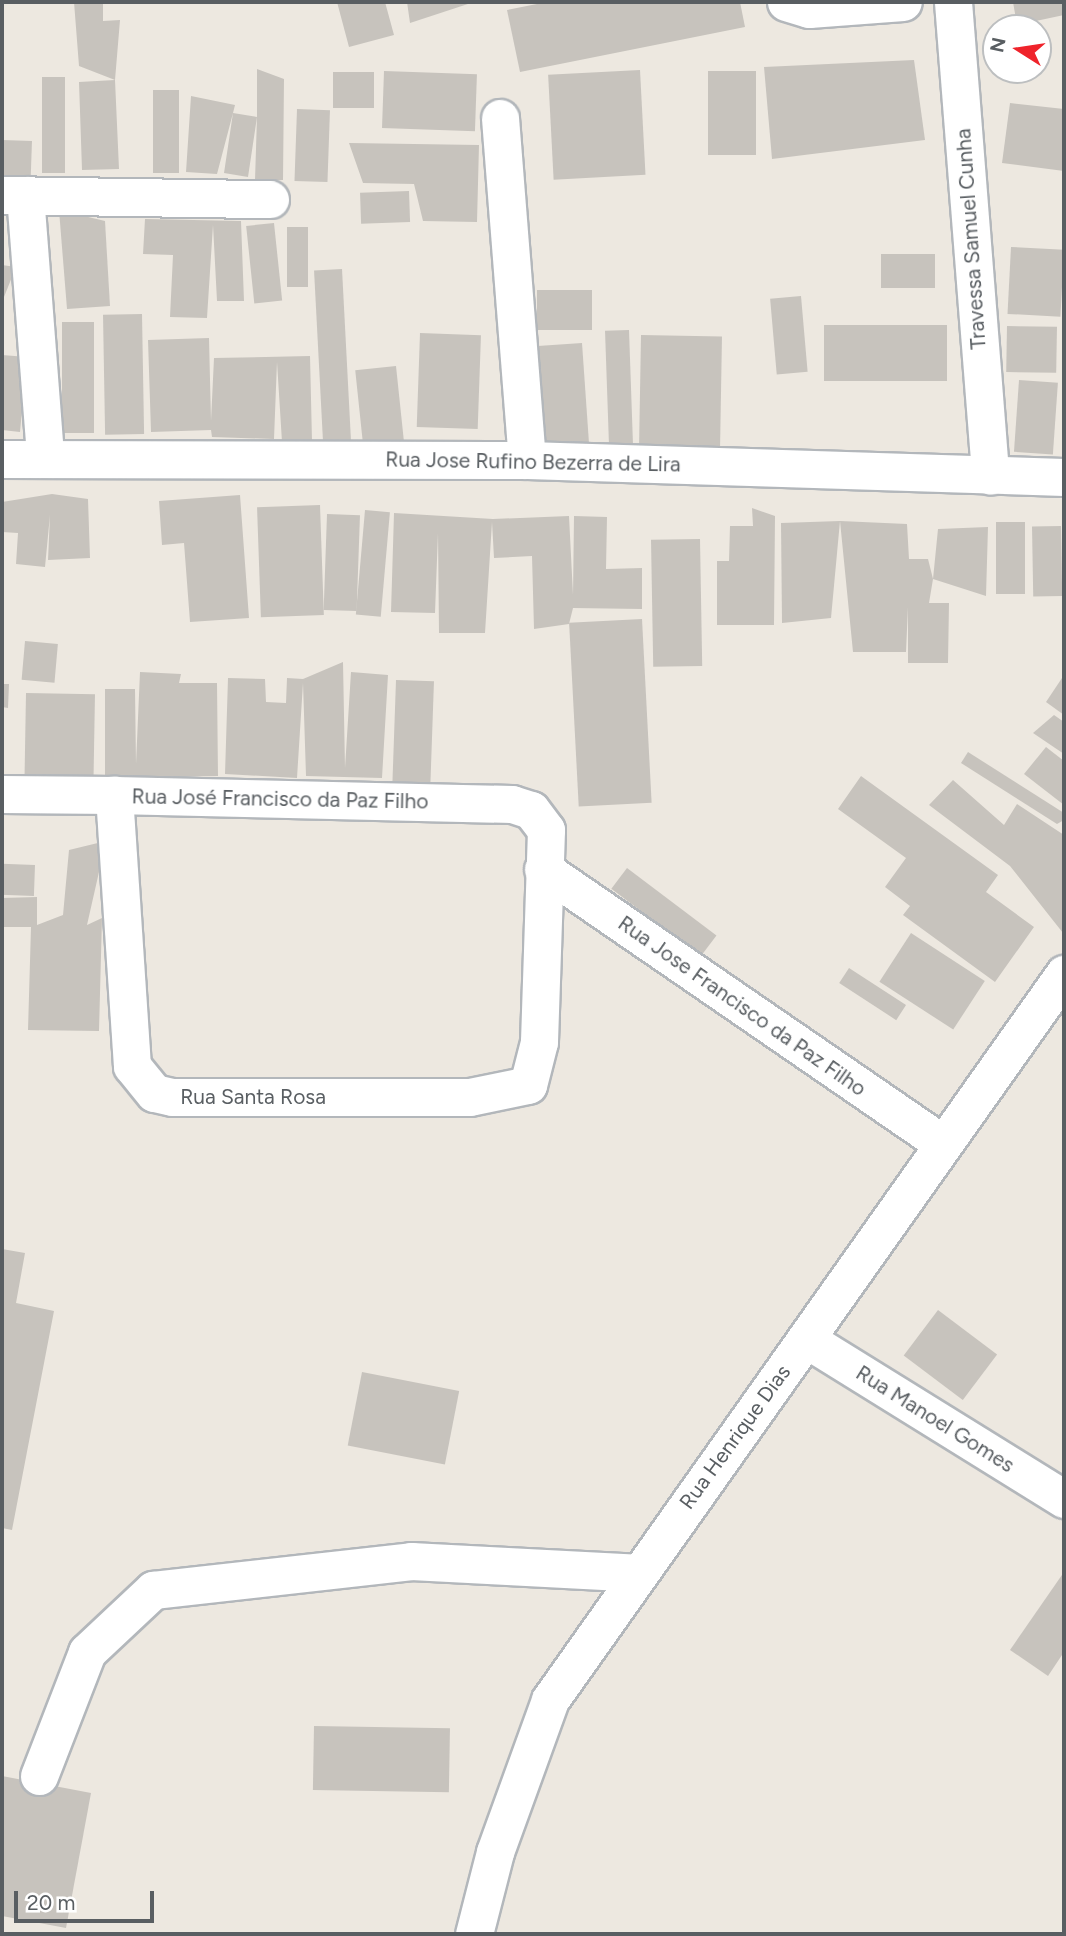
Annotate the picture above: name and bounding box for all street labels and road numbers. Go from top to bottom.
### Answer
street label: Travessa Samuel Cunha [951,128,991,350]
street label: Rua Jose Rufino Bezerra de Lira [385,447,681,477]
street label: Rua José Francisco da Paz Filho [131,784,429,814]
street label: Rua Jose Francisco da Paz Filho [613,911,871,1101]
street label: Rua Santa Rosa [180,1084,326,1110]
street label: Rua Henrique Dias [674,1360,796,1514]
street label: Rua Manoel Gomes [851,1360,1019,1478]

